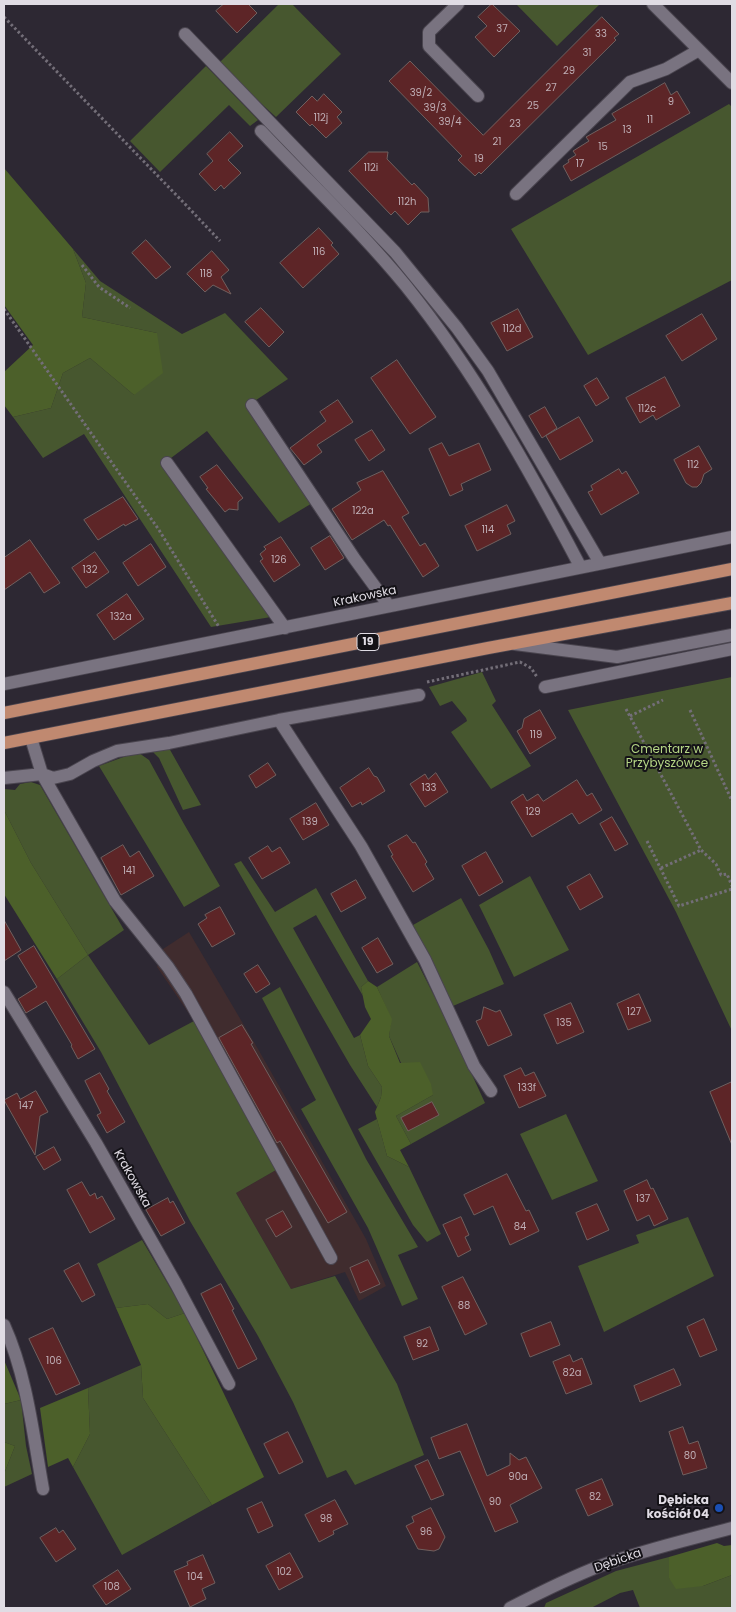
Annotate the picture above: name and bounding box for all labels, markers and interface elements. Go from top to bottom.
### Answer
house number: 37 [496,23,508,35]
house number: 33 [595,28,607,40]
house number: 31 [582,47,592,59]
house number: 29 [563,65,575,77]
house number: 27 [545,82,557,94]
house number: 39/2 [410,87,432,99]
house number: 9 [668,96,674,108]
house number: 25 [527,100,539,112]
house number: 39/3 [424,102,446,114]
house number: 112j [314,112,328,124]
house number: 11 [647,114,653,126]
house number: 39/4 [438,116,462,128]
house number: 23 [509,118,521,130]
house number: 13 [622,124,632,136]
house number: 21 [493,136,501,148]
house number: 15 [598,141,608,153]
house number: 19 [474,153,484,165]
house number: 17 [576,158,584,170]
house number: 112i [364,162,378,174]
house number: 112h [398,196,416,208]
house number: 116 [313,246,325,258]
house number: 118 [200,268,212,280]
house number: 112d [503,323,521,335]
house number: 112c [638,403,656,415]
house number: 112 [687,459,699,471]
house number: 122a [352,505,374,517]
house number: 114 [482,524,494,536]
house number: 126 [271,554,287,566]
house number: 132 [83,564,97,576]
street label: Krakowska [332,583,398,611]
house number: 132a [110,611,132,623]
road number: 19 [357,634,379,650]
house number: 119 [530,729,542,741]
park label: Cmentarz w Przybyszówce [626,743,708,771]
house number: 133 [422,782,436,794]
house number: 129 [525,806,541,818]
house number: 139 [302,816,318,828]
house number: 141 [123,865,135,877]
house number: 127 [627,1006,641,1018]
house number: 135 [556,1017,572,1029]
house number: 133f [518,1082,536,1094]
house number: 147 [19,1100,33,1112]
street label: Krakowska [110,1148,154,1210]
house number: 137 [636,1193,650,1205]
house number: 84 [514,1221,526,1233]
house number: 88 [458,1300,470,1312]
house number: 92 [416,1338,428,1350]
house number: 106 [46,1355,62,1367]
house number: 82a [563,1367,581,1379]
house number: 80 [684,1450,696,1462]
house number: 90a [508,1471,528,1483]
house number: 82 [589,1491,601,1503]
place label: Dębicka kościół 04 [646,1494,709,1522]
house number: 90 [489,1496,501,1508]
marker: Dębicka kościół 04 [713,1502,725,1514]
house number: 98 [320,1513,332,1525]
house number: 96 [420,1526,432,1538]
street label: Dębicka [593,1546,643,1576]
house number: 102 [276,1566,292,1578]
house number: 104 [187,1571,203,1583]
house number: 108 [104,1581,120,1593]

